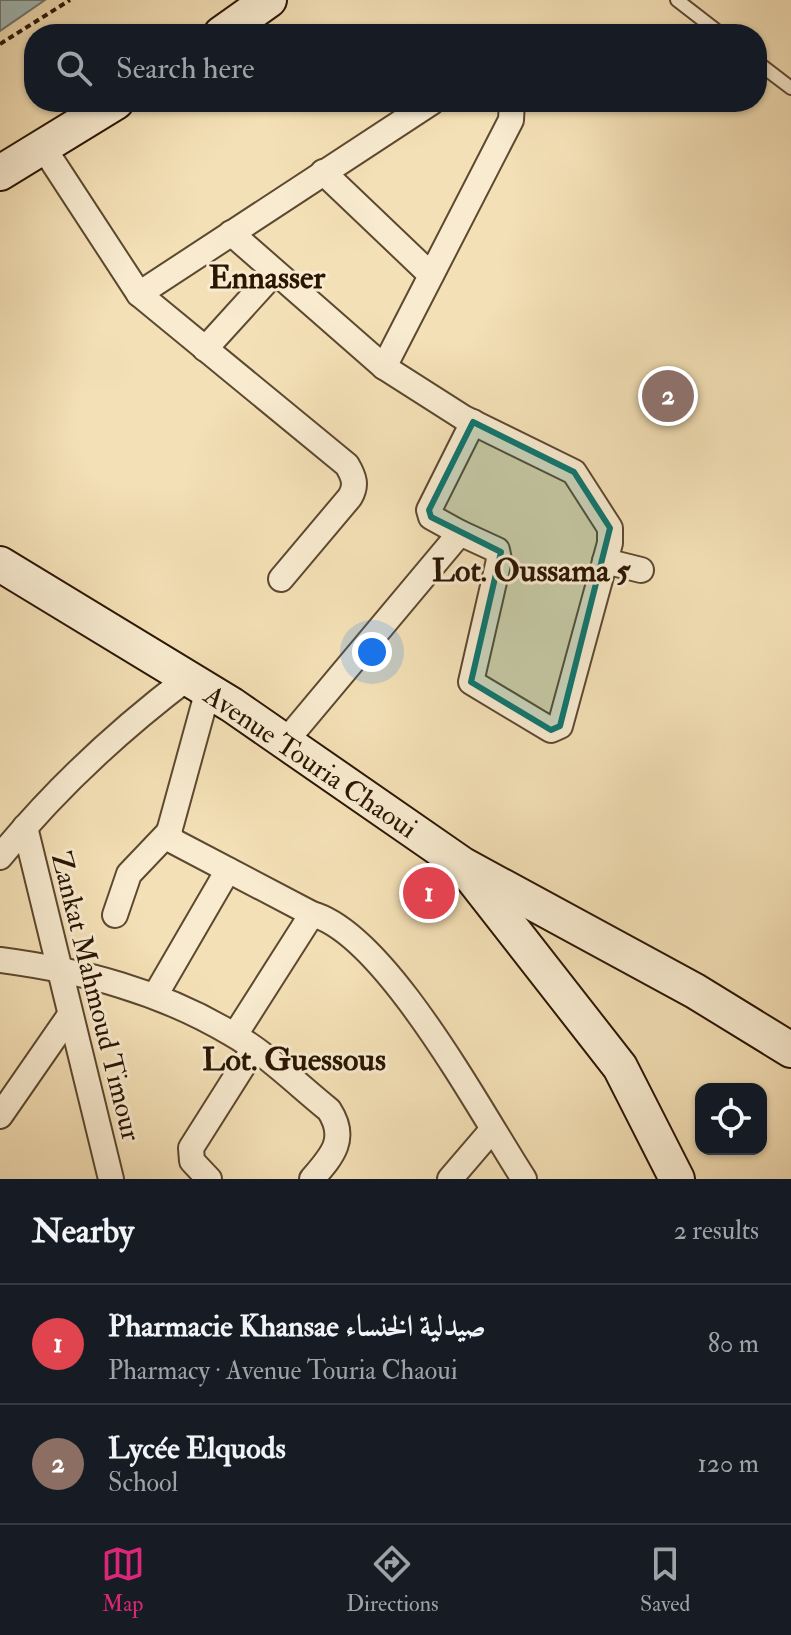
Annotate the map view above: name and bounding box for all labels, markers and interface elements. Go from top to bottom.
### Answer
search box [24,24,767,112]
icon: search [52,46,96,90]
text: Search here [116,50,255,87]
district label: Ennasser [209,258,326,298]
pin: 2 [642,366,694,426]
district label: Lot. Oussama 5 [432,551,631,591]
your location [352,632,392,672]
street label: Avenue Touria Chaoui [196,677,423,847]
street label: Zankat Mahmoud Timour [43,848,149,1145]
pin: 1 [403,863,455,923]
district label: Lot. Guessous [202,1040,386,1080]
map controls [695,1083,767,1155]
button: locate [695,1083,767,1155]
text: Nearby [32,1210,134,1253]
text: 2 results [674,1215,759,1247]
text: Pharmacie Khansae صيدلية الخنساء [108,1308,486,1345]
text: 1 [53,1328,63,1360]
text: 80 m [708,1328,759,1360]
text: Pharmacy · Avenue Touria Chaoui [108,1355,458,1387]
text: Lycée Elquods [108,1430,286,1467]
text: 2 [51,1448,65,1480]
text: 120 m [698,1448,759,1480]
text: School [108,1467,178,1499]
tab: Map [101,1542,145,1618]
tab: Directions [346,1542,439,1618]
tab: Saved [640,1542,690,1618]

